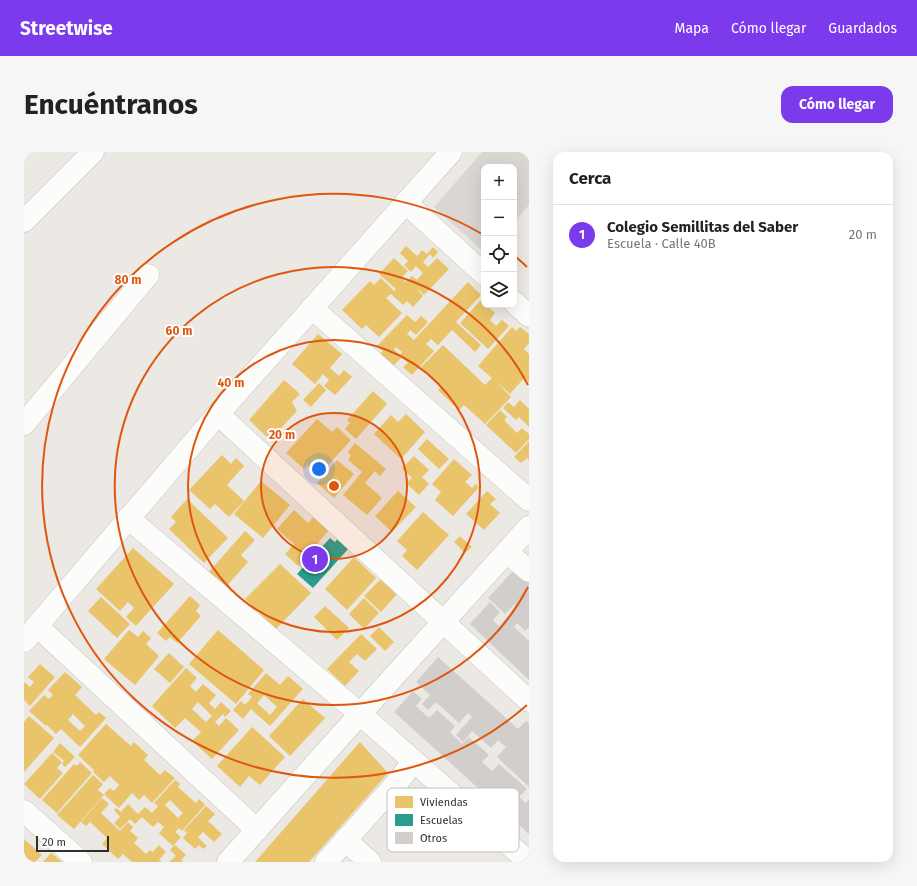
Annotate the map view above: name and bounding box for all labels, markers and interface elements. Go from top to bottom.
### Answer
text: Streetwise [20,17,113,40]
text: Mapa [675,20,709,37]
text: Cómo llegar [731,20,806,37]
text: Guardados [828,20,897,37]
button: Cómo llegar [781,86,893,123]
text: Encuéntranos [24,88,198,121]
map controls [481,164,517,308]
button: + [481,164,517,200]
text: Cerca [569,168,611,189]
button: − [481,200,517,236]
text: Colegio Semillitas del Saber [607,218,798,236]
text: 1 [579,227,585,242]
text: 20 m [849,227,877,242]
button: locate [481,236,517,272]
text: Escuela · Calle 40B [607,236,716,251]
button: layers [481,272,517,308]
text: 80 m [115,273,141,287]
text: 60 m [166,324,192,338]
text: 40 m [218,376,244,390]
text: 20 m [269,428,295,442]
your location [309,459,329,479]
centre of rings [327,479,341,493]
pin: 1 [302,544,328,574]
legend [387,788,519,852]
text: Viviendas [420,796,468,809]
text: Escuelas [420,814,463,827]
text: Otros [420,832,447,845]
scale bar [36,834,109,853]
text: 20 m [42,836,66,849]

